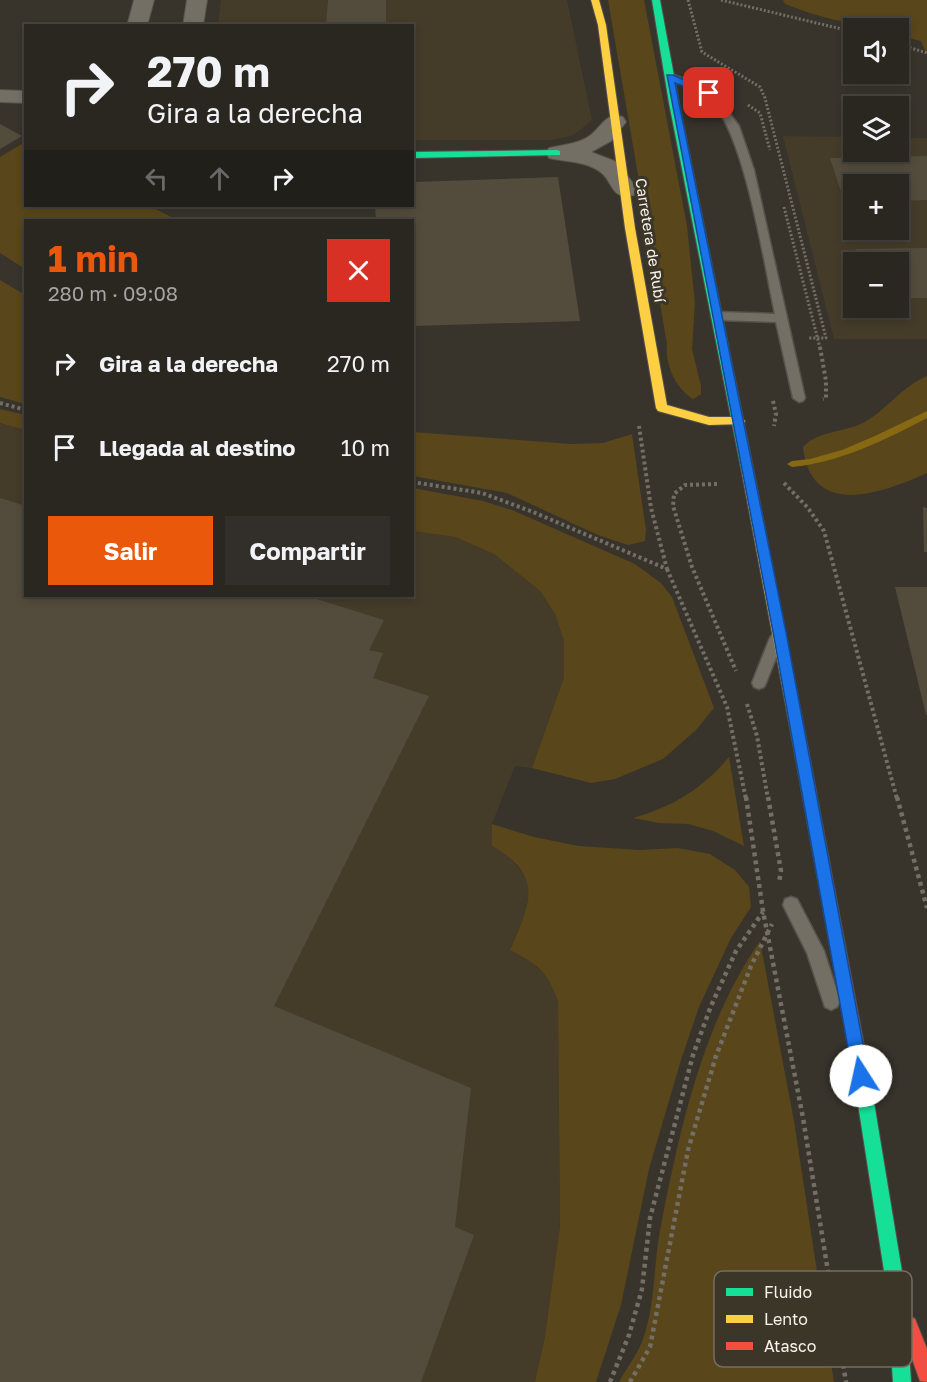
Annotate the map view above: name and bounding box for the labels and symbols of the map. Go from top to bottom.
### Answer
pin [683,67,734,118]
street label: Carretera de Rubí [632,177,670,304]
position arrow [829,1044,893,1108]
legend [714,1271,912,1367]
text: Fluido [764,1282,812,1302]
text: Lento [764,1309,808,1329]
text: Atasco [764,1336,816,1356]

